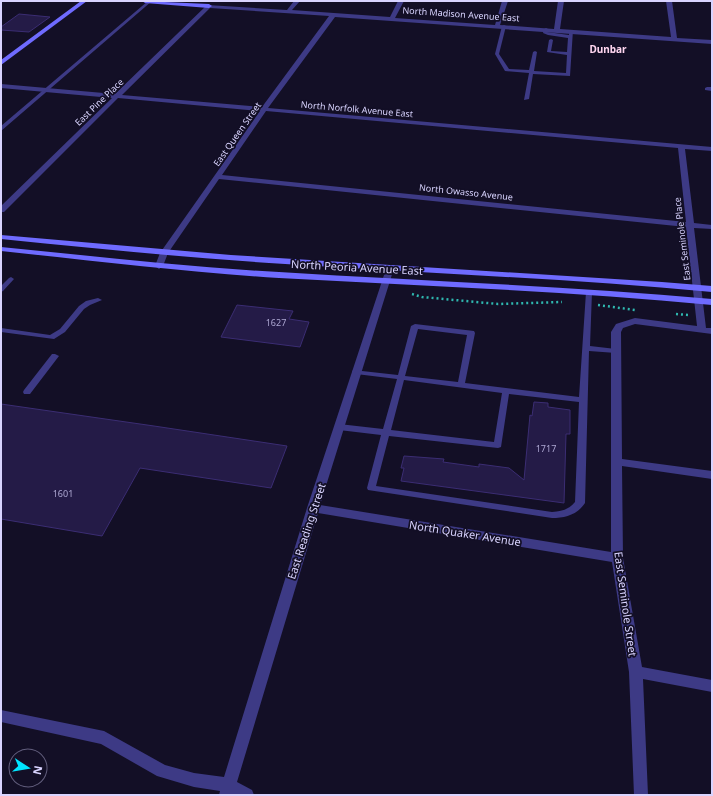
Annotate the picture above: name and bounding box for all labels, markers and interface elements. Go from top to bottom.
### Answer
street label: North Madison Avenue East [402,3,521,25]
district label: Dunbar [589,42,627,56]
street label: East Pine Place [72,75,126,129]
street label: North Norfolk Avenue East [300,98,414,120]
street label: East Queen Street [210,99,264,169]
street label: North Owasso Avenue [418,181,514,203]
street label: East Seminole Place [670,197,694,281]
street label: North Peoria Avenue East [291,256,423,278]
house number: 1627 [266,316,286,329]
house number: 1717 [536,442,556,455]
street label: East Reading Street [283,481,329,581]
house number: 1601 [53,487,73,500]
street label: North Quaker Avenue [408,517,522,549]
street label: East Seminole Street [611,551,641,657]
north arrow [8,748,48,788]
text: N [30,764,47,776]

